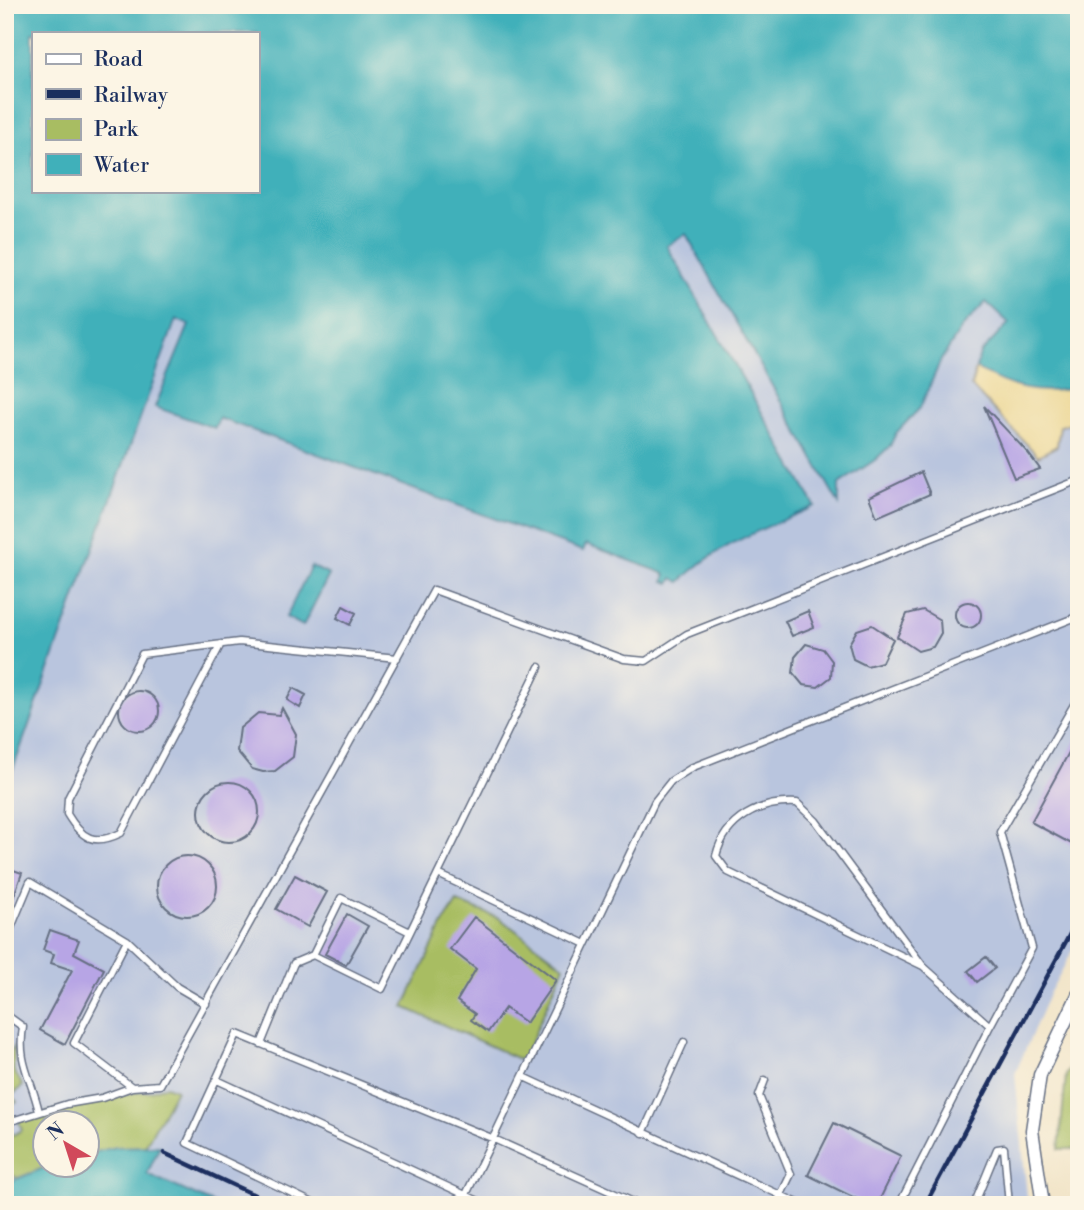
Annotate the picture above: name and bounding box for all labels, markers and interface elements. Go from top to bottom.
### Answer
legend [32,32,259,192]
text: Road [94,47,143,73]
text: Railway [94,83,169,109]
text: Park [94,117,139,143]
text: Water [93,153,149,179]
north arrow [32,1108,102,1178]
text: N [43,1118,69,1146]

